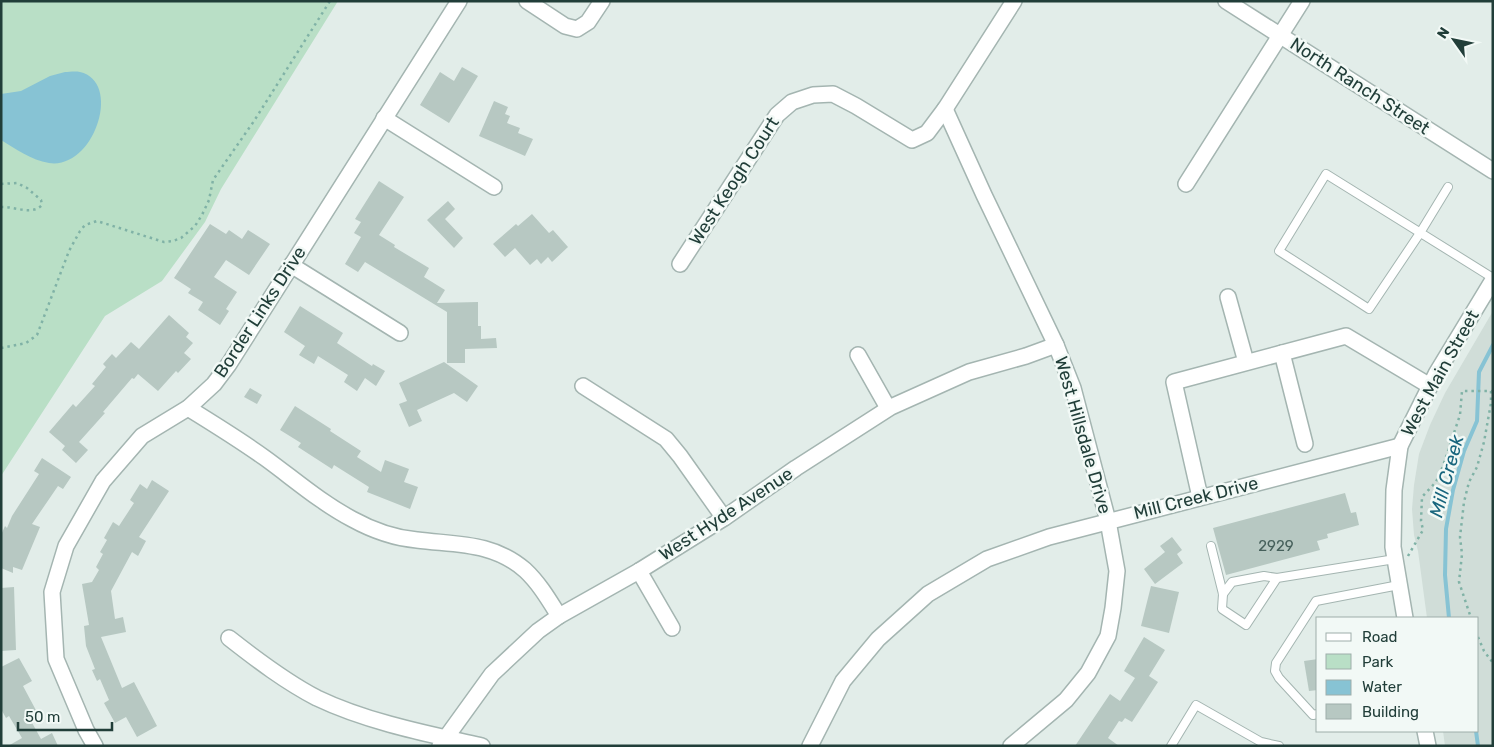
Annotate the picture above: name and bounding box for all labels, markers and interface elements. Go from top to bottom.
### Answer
north arrow [1429,15,1479,65]
text: N [1434,24,1453,42]
street label: North Ranch Street [1286,33,1434,139]
street label: West Keogh Court [684,113,784,249]
street label: Border Links Drive [209,242,311,382]
street label: West Main Street [1396,306,1484,440]
street label: West Hillsdale Drive [1050,354,1116,516]
water label: Mill Creek [1424,432,1469,520]
street label: West Hyde Avenue [655,463,797,565]
street label: Mill Creek Drive [1131,472,1261,524]
house number: 2929 [1258,537,1294,555]
legend [1316,617,1479,732]
text: Road [1362,628,1398,646]
text: Park [1362,653,1393,671]
text: Water [1362,678,1402,696]
scale bar [18,700,111,732]
text: Building [1362,703,1419,721]
text: 50 m [25,708,60,726]

